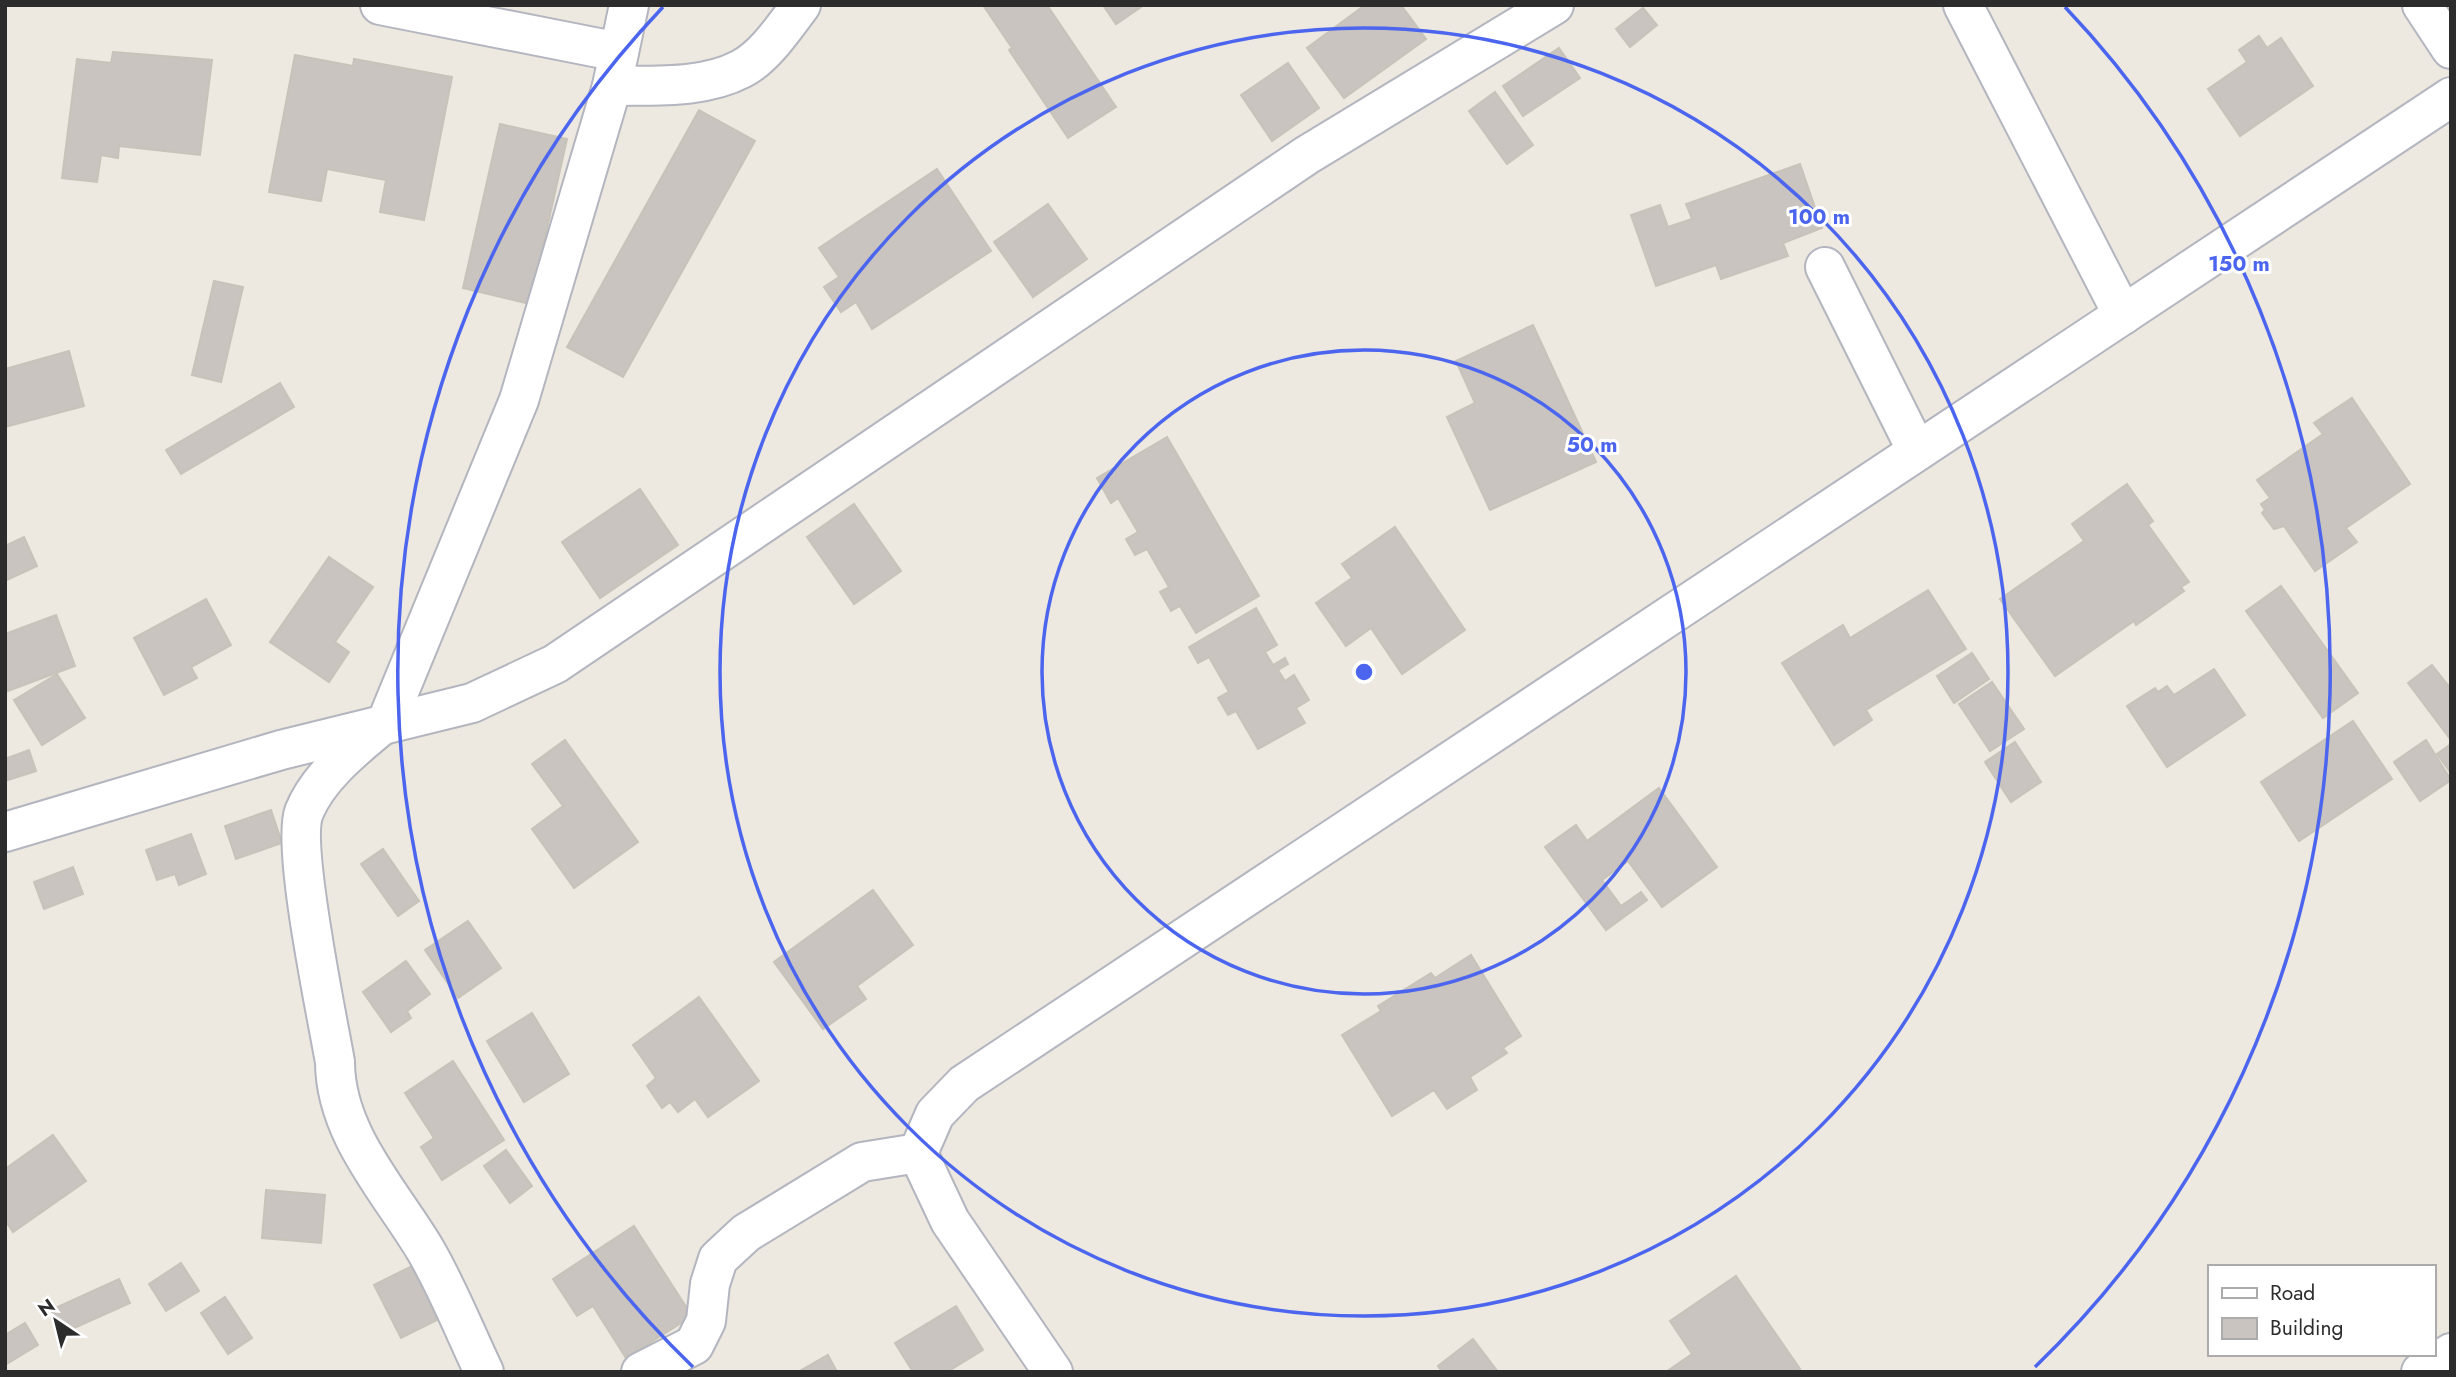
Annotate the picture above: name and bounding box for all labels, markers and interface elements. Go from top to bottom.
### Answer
text: 100 m [1788,202,1850,232]
text: 150 m [2208,249,2270,279]
text: 50 m [1567,430,1617,460]
centre of rings [1352,660,1376,684]
legend [2208,1265,2435,1356]
text: Road [2270,1278,2315,1308]
north arrow [21,1286,91,1356]
text: N [33,1292,60,1323]
text: Building [2270,1313,2343,1343]

